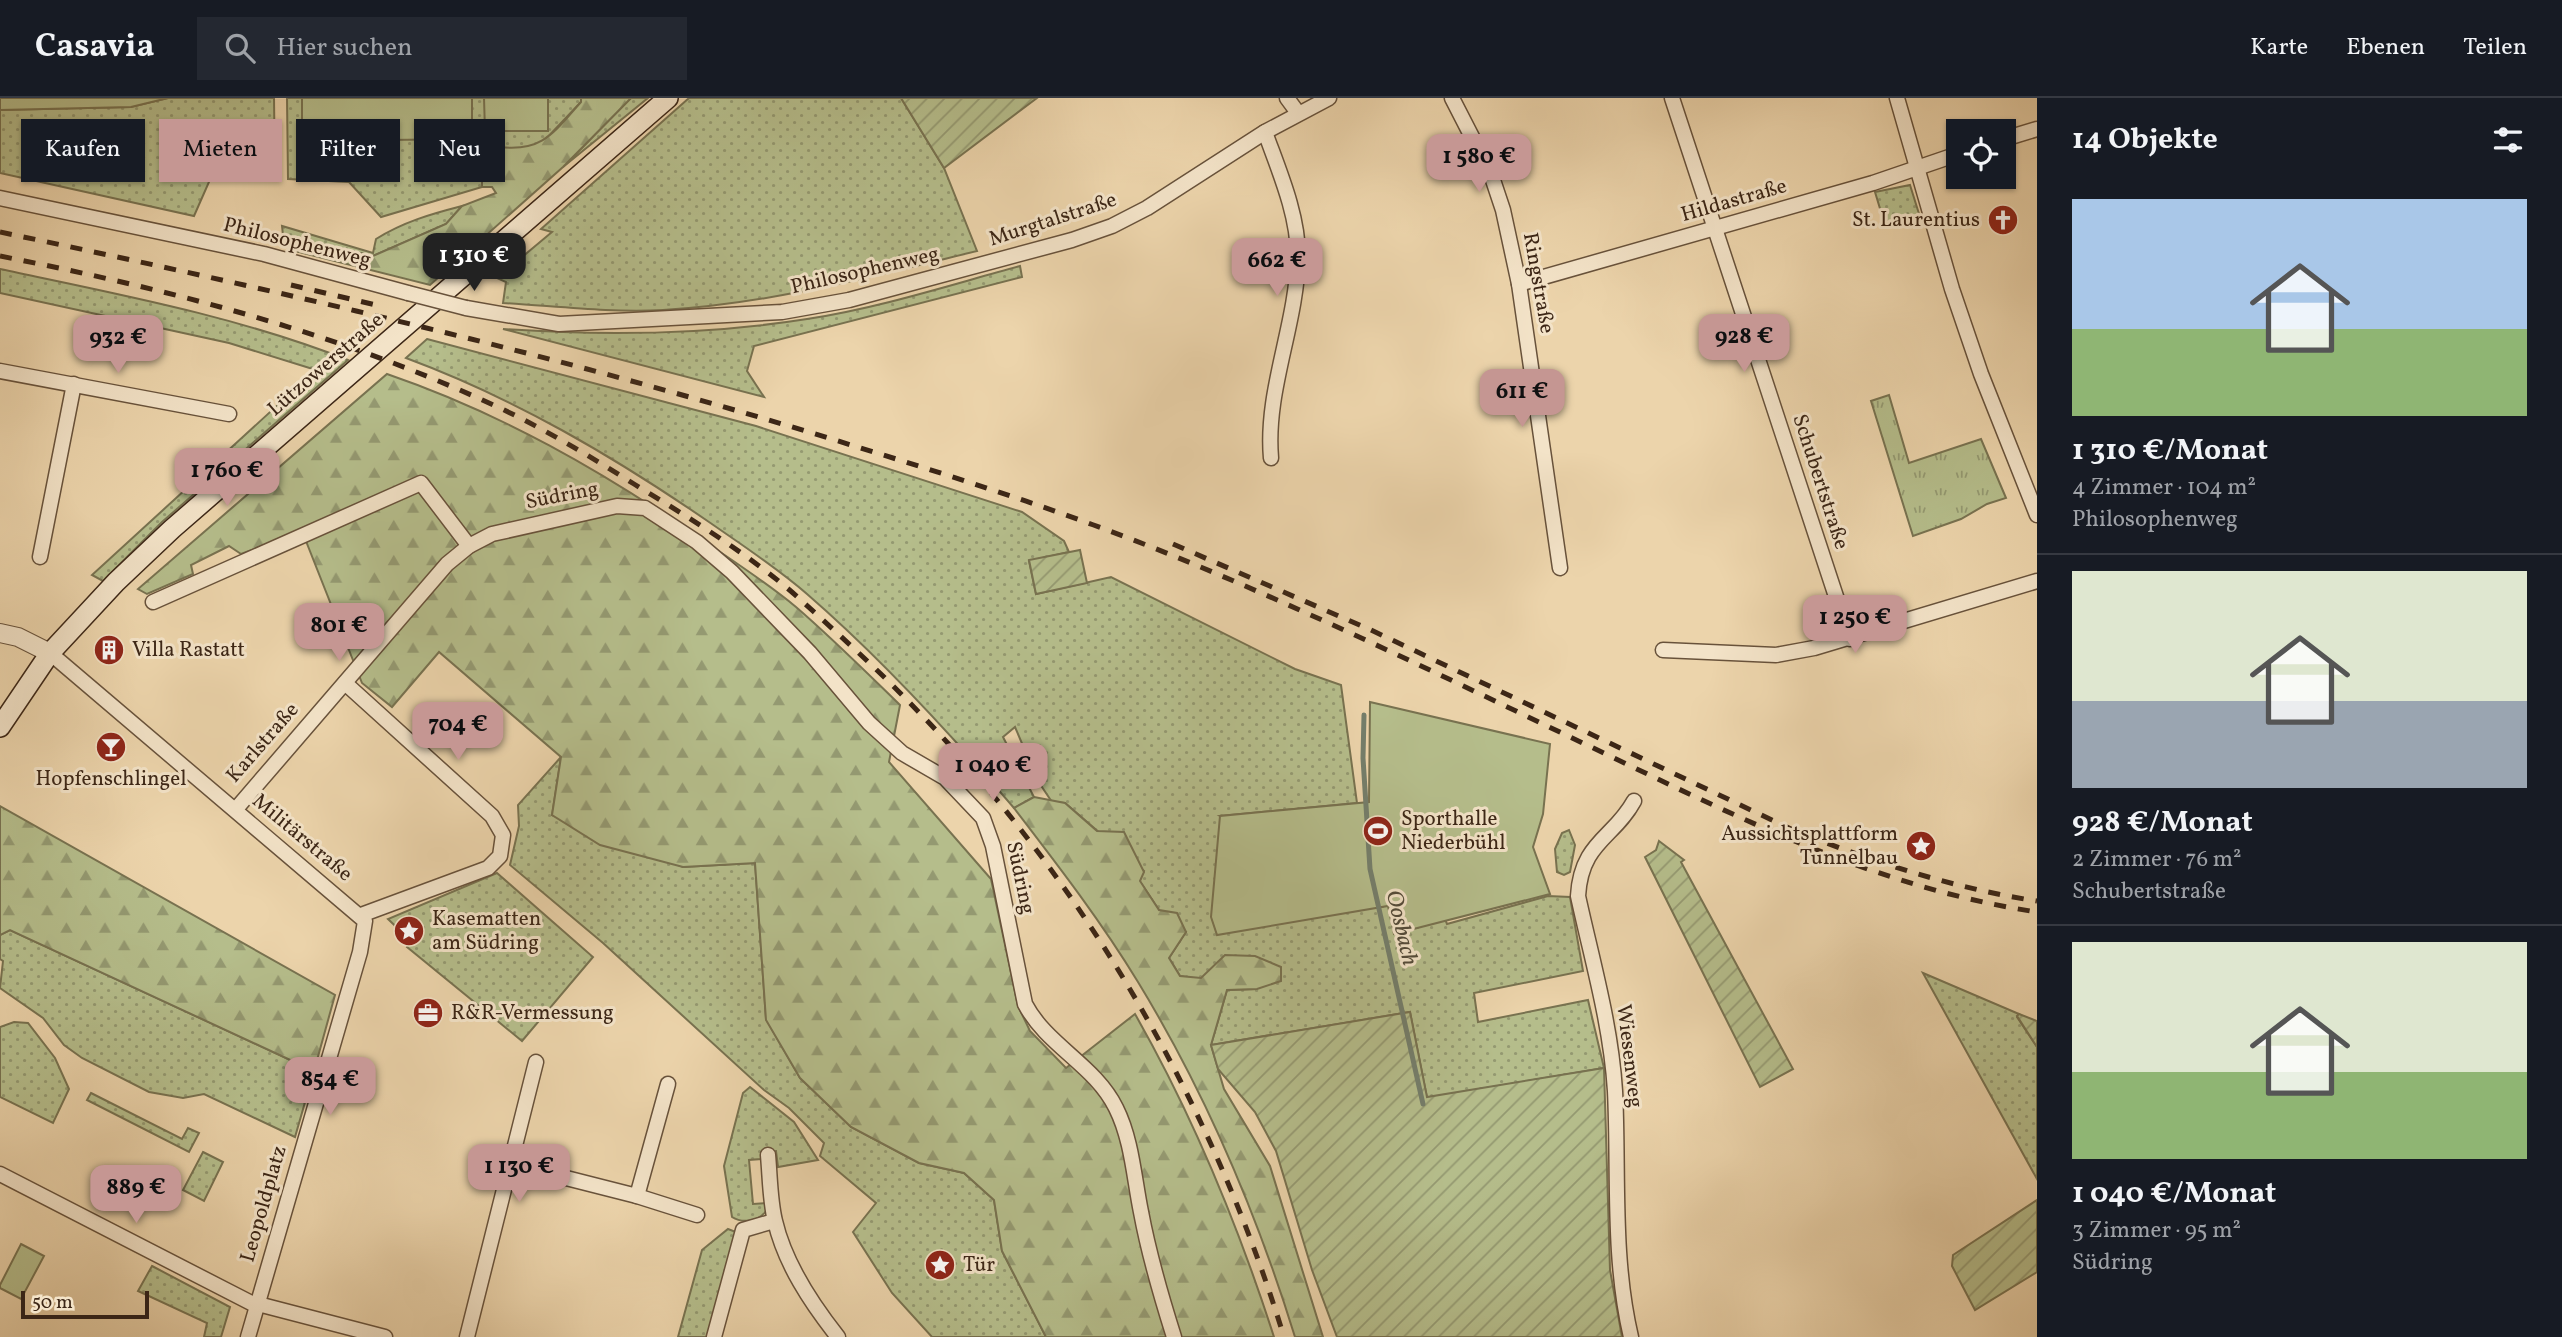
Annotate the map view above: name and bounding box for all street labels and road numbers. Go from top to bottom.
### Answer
street label: Hildastraße [1678,172,1790,230]
street label: Murgtalstraße [985,186,1121,254]
street label: Philosophenweg [220,211,374,275]
street label: Ringstraße [1515,230,1561,336]
street label: Philosophenweg [788,240,942,302]
street label: Lützowerstraße [262,306,390,424]
street label: Schubertstraße [1784,411,1856,553]
street label: Südring [523,475,601,517]
street label: Karlstraße [220,697,306,789]
street label: Militärstraße [245,787,359,889]
street label: Südring [998,839,1042,917]
street label: Wiesenweg [1608,1003,1650,1109]
street label: Leopoldplatz [234,1142,294,1266]

